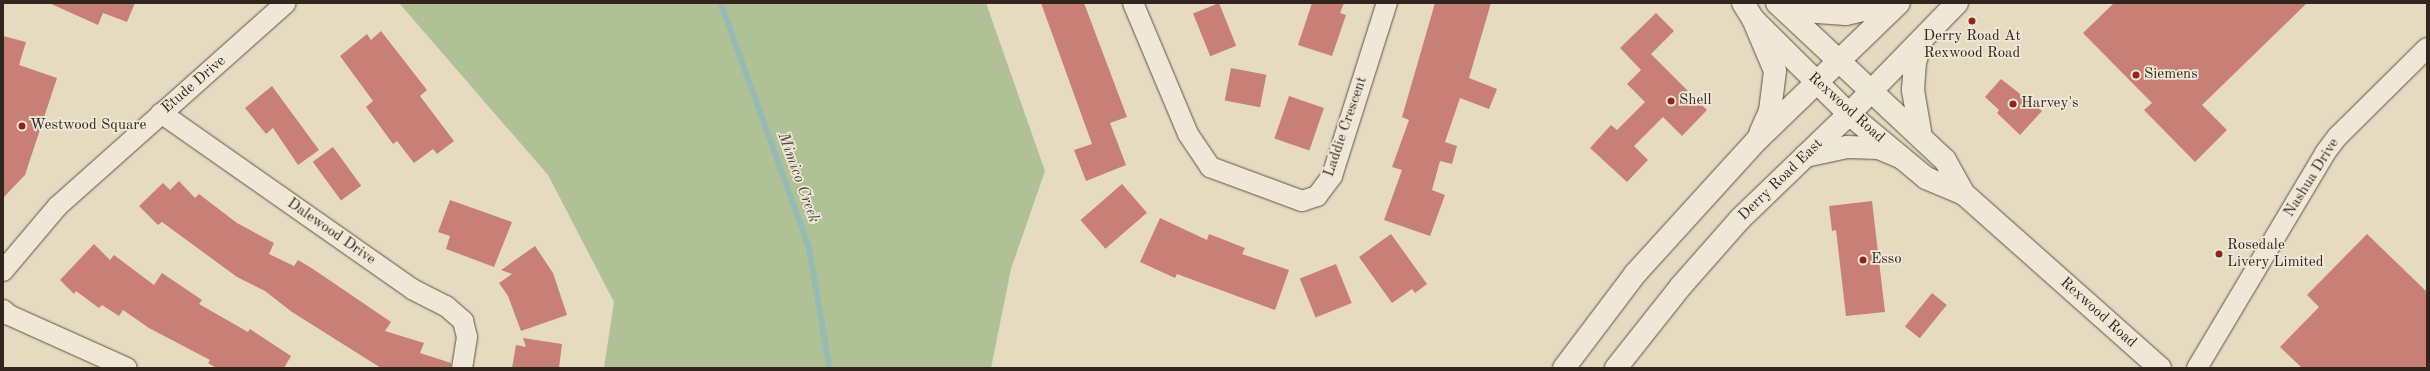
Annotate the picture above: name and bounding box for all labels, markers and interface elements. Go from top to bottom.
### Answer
marker: Derry Road At Rexwood Road [1967,16,1977,26]
place label: Derry Road At Rexwood Road [1923,27,2021,62]
street label: Etude Drive [158,52,230,118]
place label: Siemens [2144,66,2198,84]
street label: Rexwood Road [1804,69,1888,147]
marker: Siemens [2131,70,2141,80]
street label: Laddie Crescent [1320,75,1372,179]
place label: Shell [1679,92,1711,110]
place label: Harvey's [2021,95,2079,113]
marker: Shell [1666,96,1676,106]
marker: Harvey's [2008,99,2018,109]
place label: Westwood Square [30,117,146,135]
marker: Westwood Square [17,121,27,131]
water label: Mimico Creek [773,130,823,226]
street label: Derry Road East [1735,135,1827,225]
street label: Nashua Drive [2281,135,2343,221]
street label: Dalewood Drive [283,195,379,269]
place label: Rosedale Livery Limited [2227,236,2324,271]
marker: Rosedale Livery Limited [2214,249,2224,259]
place label: Esso [1871,251,1902,269]
marker: Esso [1858,255,1868,265]
street label: Rexwood Road [2056,274,2140,352]

